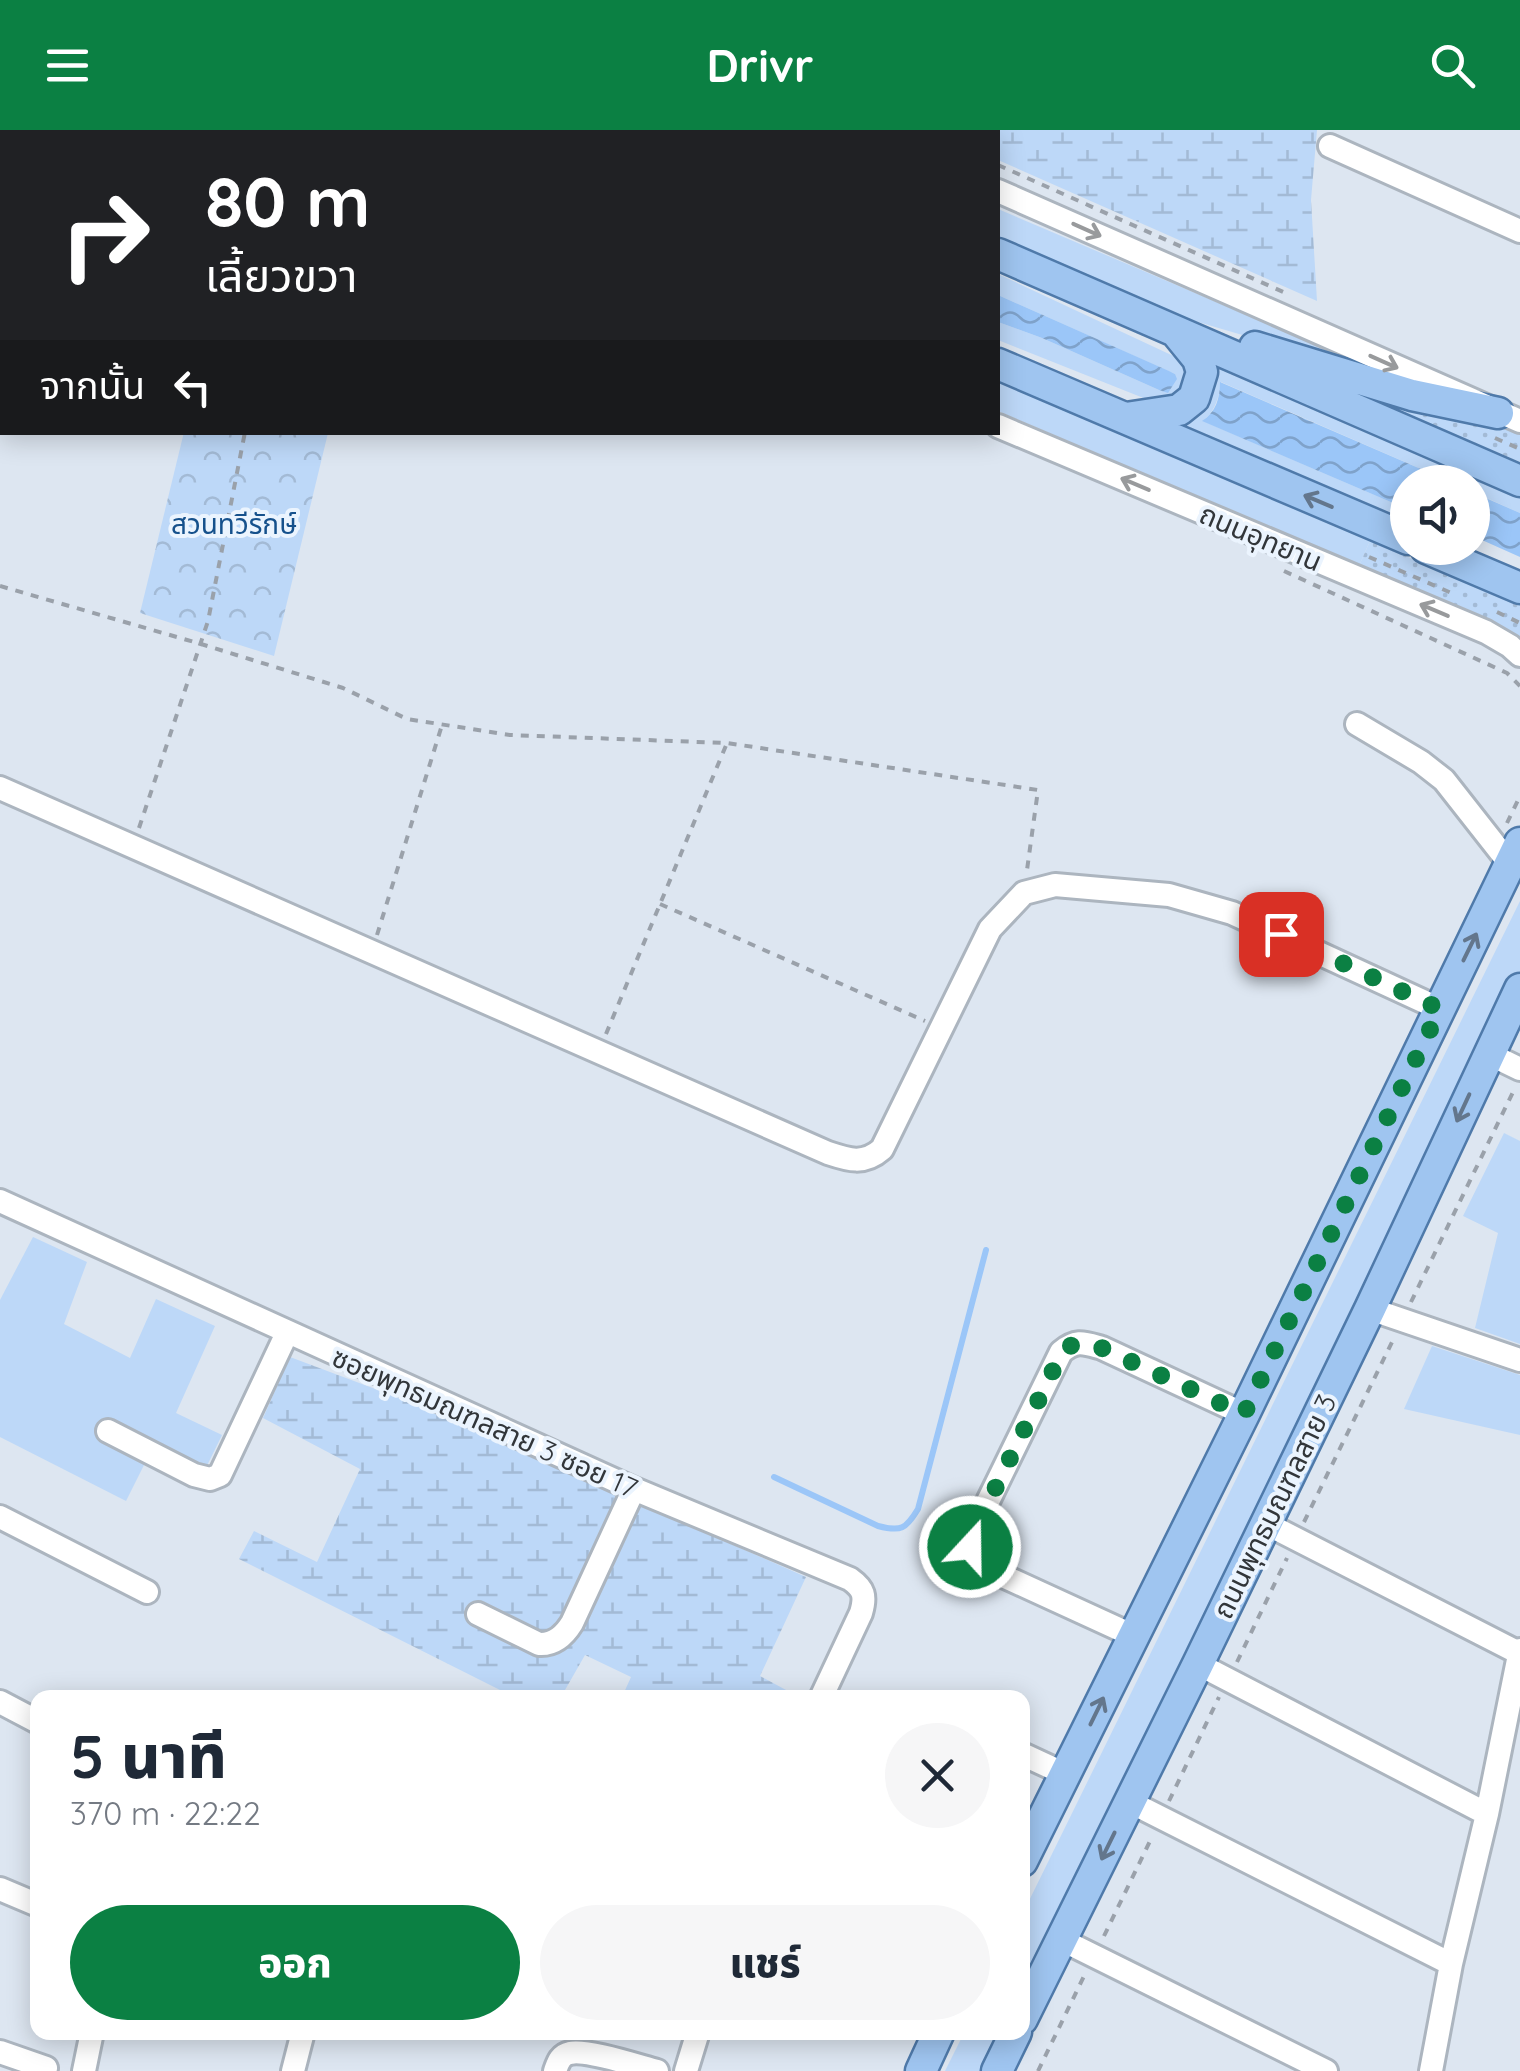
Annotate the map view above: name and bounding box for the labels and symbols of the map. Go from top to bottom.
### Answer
one-way arrow [1071,222,1102,240]
one-way arrow [1368,354,1399,372]
one-way arrow [1120,474,1151,492]
one-way arrow [1303,491,1334,509]
street label: ถนนอุทยาน [1195,496,1327,578]
park label: สวนทวีรักษ์ [171,506,297,541]
one-way arrow [1419,600,1450,618]
pin [1239,892,1324,977]
one-way arrow [1461,933,1480,963]
one-way arrow [1453,1092,1472,1122]
street label: ซอยพุทธมณฑลสาย 3 ซอย 17 [327,1339,643,1505]
street label: ถนนพุทธมณฑลสาย 3 [1204,1388,1344,1624]
position arrow [918,1495,1022,1599]
one-way arrow [1088,1697,1107,1727]
one-way arrow [1098,1830,1117,1860]

